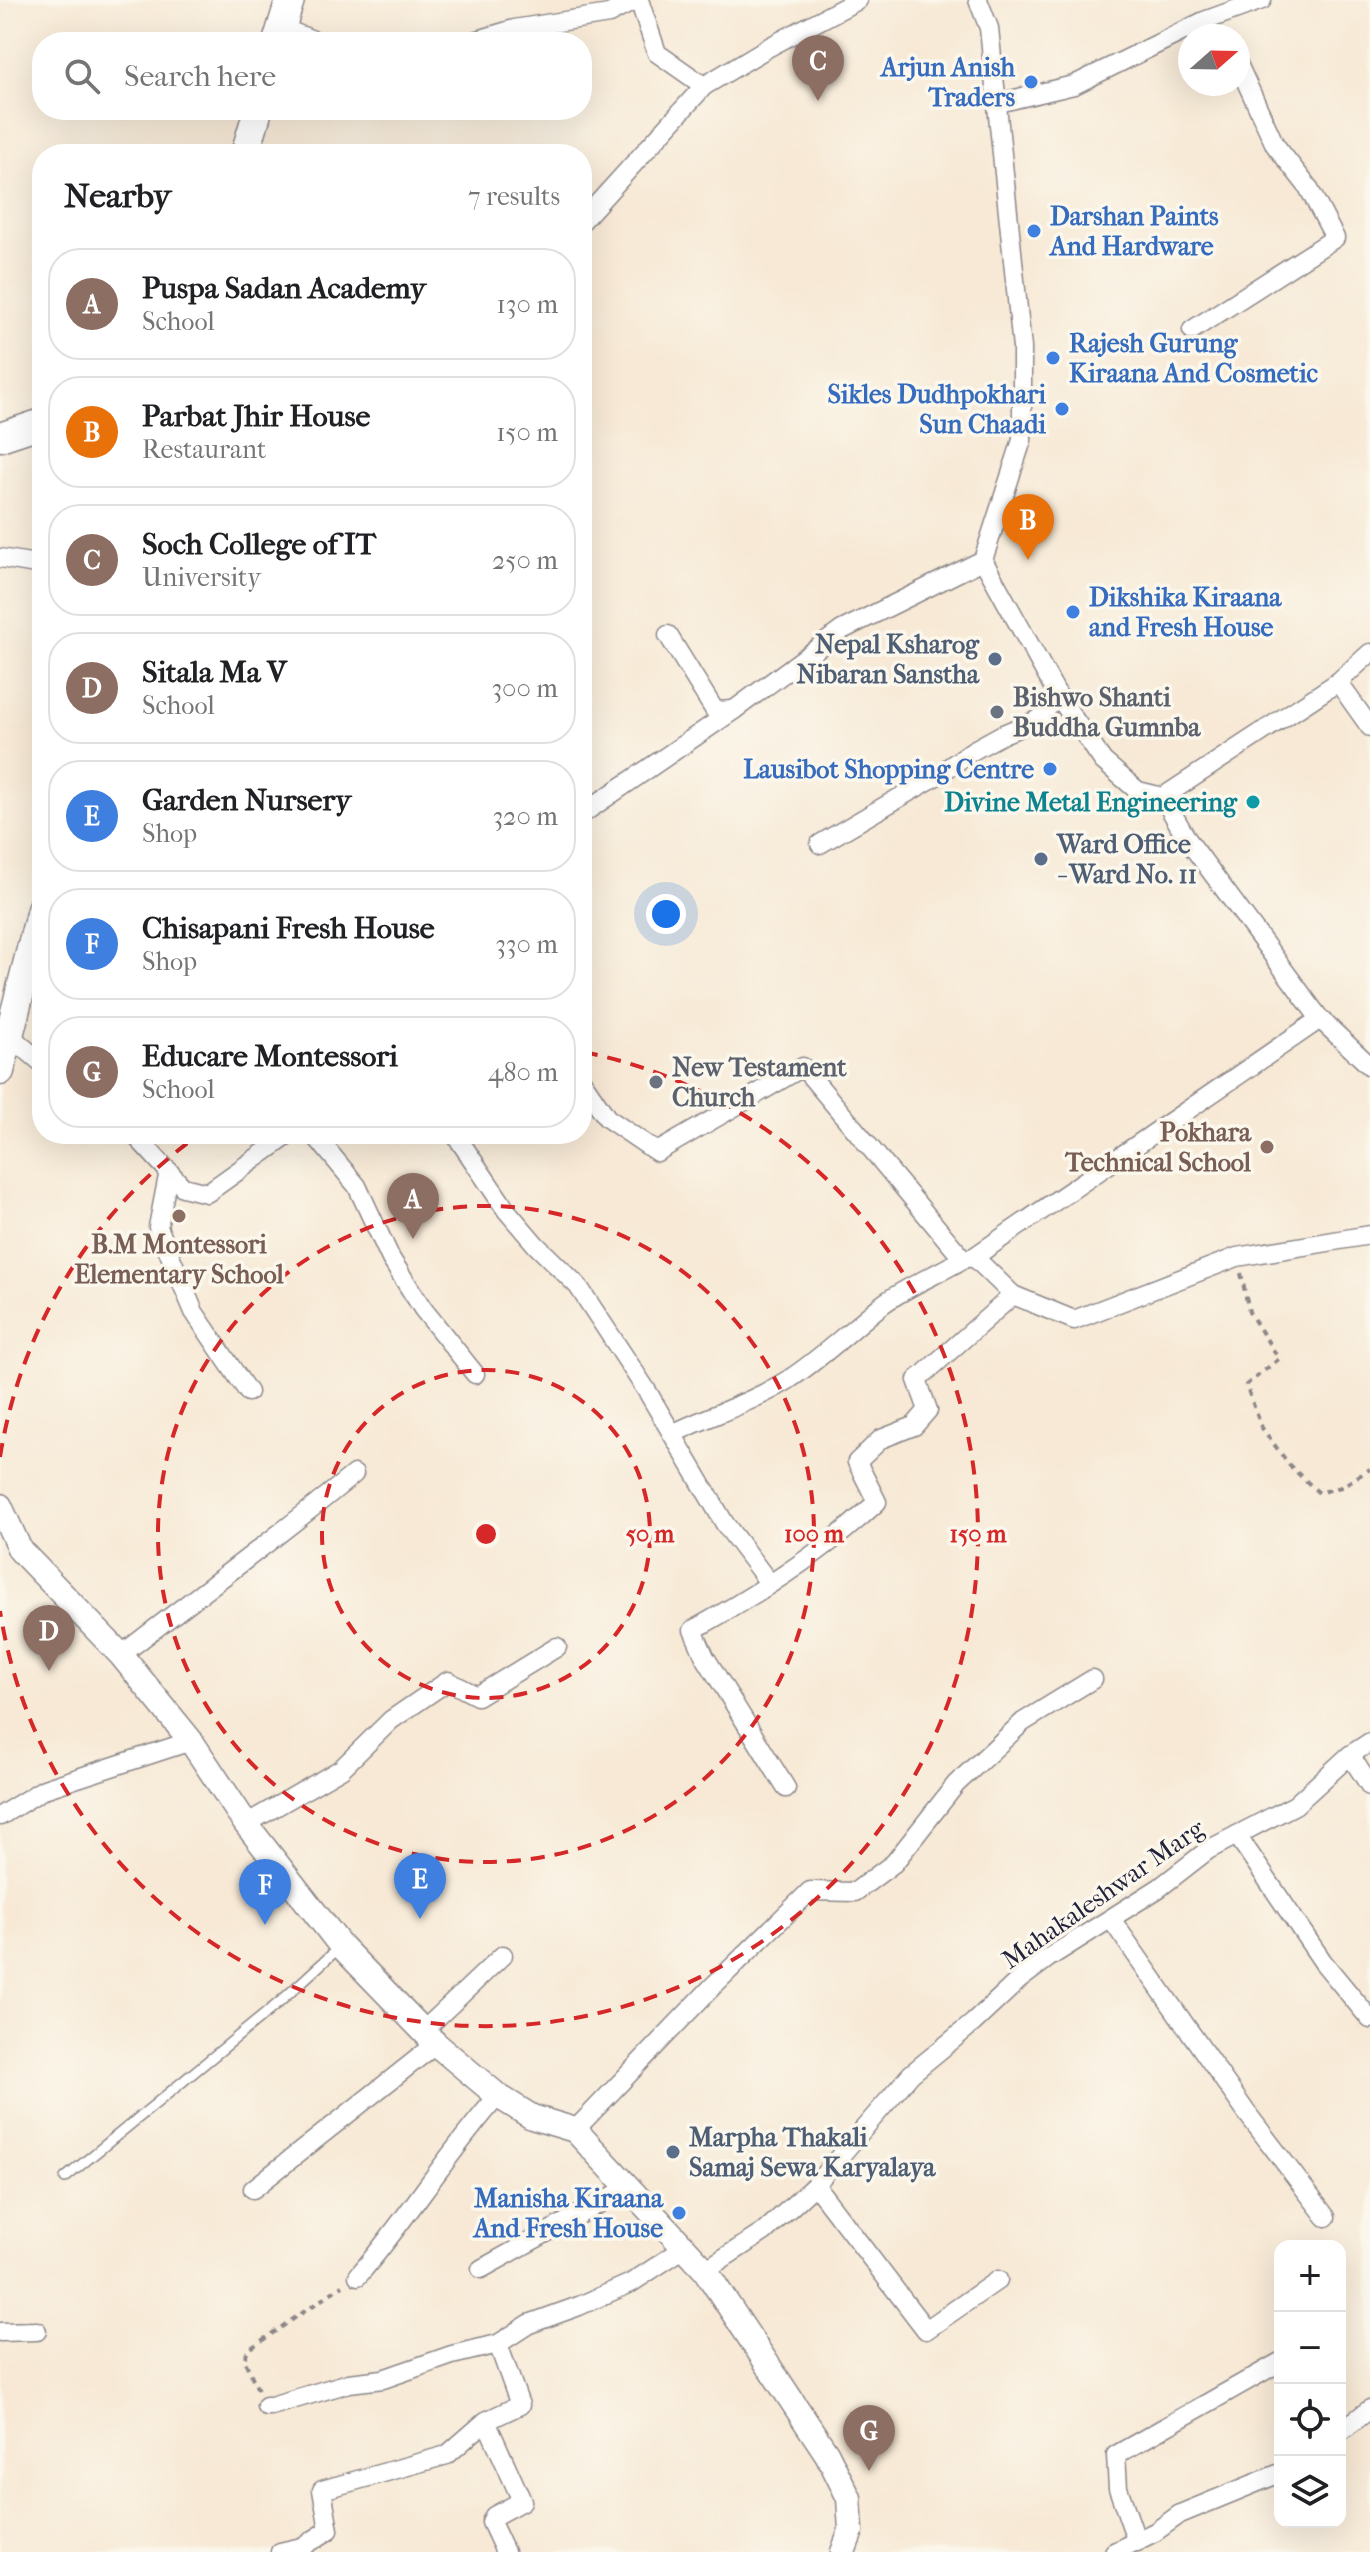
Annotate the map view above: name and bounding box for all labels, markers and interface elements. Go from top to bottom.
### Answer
north arrow [1178,24,1250,96]
search box [32,32,592,120]
pin: C [792,35,844,101]
place label: Arjun Anish Traders [879,52,1015,113]
icon: search [60,54,104,98]
text: Search here [124,59,276,94]
marker: Arjun Anish Traders [1022,73,1040,91]
text: Nearby [64,176,171,216]
text: 7 results [468,181,560,212]
place label: Darshan Paints And Hardware [1048,201,1219,262]
marker: Darshan Paints And Hardware [1025,222,1043,240]
text: Puspa Sadan Academy [142,271,426,306]
text: A [84,289,100,320]
text: 130 m [497,289,558,320]
text: School [142,306,215,337]
place label: Rajesh Gurung Kiraana And Cosmetic [1069,328,1318,389]
marker: Rajesh Gurung Kiraana And Cosmetic [1044,349,1062,367]
place label: Sikles Dudhpokhari Sun Chaadi [827,379,1046,440]
text: Parbat Jhir House [142,399,370,434]
marker: Sikles Dudhpokhari Sun Chaadi [1053,400,1071,418]
text: B [84,417,100,448]
text: 150 m [496,417,558,448]
text: Restaurant [142,434,266,465]
pin: B [1002,494,1054,560]
text: Soch College of IT [142,527,376,562]
text: C [83,545,101,576]
text: 250 m [492,545,558,576]
text: University [142,562,261,593]
place label: Dikshika Kiraana and Fresh House [1089,582,1282,643]
marker: Dikshika Kiraana and Fresh House [1064,603,1082,621]
place label: Nepal Ksharog Nibaran Sanstha [797,629,980,690]
marker: Nepal Ksharog Nibaran Sanstha [986,650,1004,668]
text: Sitala Ma V [142,655,287,690]
text: D [82,673,102,704]
text: 300 m [491,673,558,704]
place label: Bishwo Shanti Buddha Gumnba [1013,682,1201,743]
text: School [142,690,215,721]
marker: Bishwo Shanti Buddha Gumnba [988,703,1006,721]
place label: Lausibot Shopping Centre [743,754,1034,785]
marker: Lausibot Shopping Centre [1041,760,1059,778]
text: Garden Nursery [142,783,351,818]
place label: Divine Metal Engineering [944,787,1238,818]
marker: Divine Metal Engineering [1244,793,1262,811]
text: E [84,801,100,832]
text: 320 m [492,801,558,832]
text: Shop [142,818,197,849]
place label: Ward Office - Ward No. 11 [1056,829,1197,890]
marker: Ward Office - Ward No. 11 [1032,850,1050,868]
your location [646,894,686,934]
text: Chisapani Fresh House [142,911,435,946]
text: F [85,929,99,960]
text: 330 m [495,929,558,960]
text: Shop [142,946,197,977]
text: Educare Montessori [142,1039,398,1074]
place label: New Testament Church [672,1052,847,1113]
text: G [83,1057,101,1088]
text: 480 m [488,1057,558,1088]
marker: New Testament Church [647,1073,665,1091]
text: School [142,1074,215,1105]
place label: Pokhara Technical School [1064,1117,1252,1178]
marker: Pokhara Technical School [1258,1138,1276,1156]
pin: A [387,1173,439,1239]
marker: B.M Montessori Elementary School [170,1207,188,1225]
place label: B.M Montessori Elementary School [74,1229,284,1290]
centre of rings [472,1520,500,1548]
text: 50 m [626,1520,675,1548]
text: 100 m [784,1520,845,1548]
text: 150 m [949,1520,1008,1548]
pin: D [23,1605,75,1671]
street label: Mahakaleshwar Marg [996,1812,1211,1975]
pin: E [394,1853,446,1919]
pin: F [239,1859,291,1925]
place label: Marpha Thakali Samaj Sewa Karyalaya [689,2122,936,2183]
marker: Marpha Thakali Samaj Sewa Karyalaya [664,2143,682,2161]
place label: Manisha Kiraana And Fresh House [472,2183,664,2244]
marker: Manisha Kiraana And Fresh House [670,2204,688,2222]
map controls [1274,2240,1346,2528]
button: + [1274,2240,1346,2312]
button: − [1274,2312,1346,2384]
button: locate [1274,2384,1346,2456]
pin: G [843,2405,895,2471]
button: layers [1274,2456,1346,2528]

